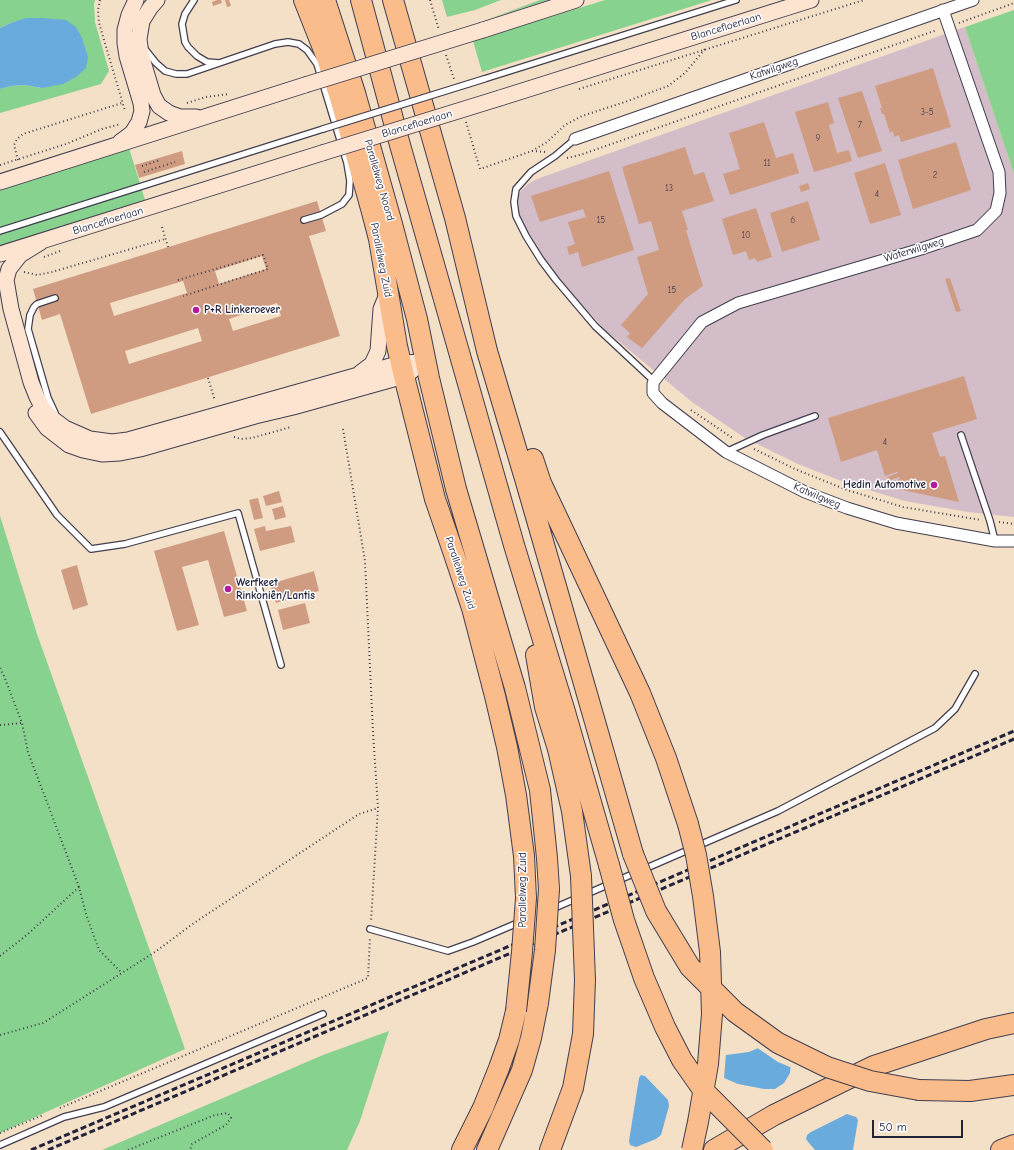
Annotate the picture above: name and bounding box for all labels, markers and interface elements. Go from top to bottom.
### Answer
street label: Blancefloerlaan [689,10,763,44]
street label: Katwilgweg [748,55,800,83]
street label: Blancefloerlaan [380,107,454,141]
house number: 3-5 [920,107,934,117]
house number: 7 [858,120,862,130]
house number: 9 [816,133,820,143]
street label: Parallelweg Noord [361,138,397,222]
house number: 11 [763,158,771,168]
house number: 2 [933,170,937,180]
house number: 13 [665,183,673,193]
house number: 4 [875,189,879,199]
street label: Blancefloerlaan [71,204,145,238]
house number: 15 [597,215,605,225]
house number: 6 [791,215,795,225]
street label: Parallelweg Zuid [367,222,395,298]
house number: 10 [741,230,751,240]
street label: Waterwilgweg [882,235,946,265]
house number: 15 [668,285,676,295]
place label: P+R Linkeroever [204,303,280,317]
marker: P+R Linkeroever [191,305,201,315]
house number: 4 [883,437,887,447]
place label: Hedin Automotive [843,478,926,492]
street label: Katwilgweg [791,480,843,512]
marker: Hedin Automotive [929,480,939,490]
street label: Parallelweg Zuid [442,535,478,611]
place label: Werfkeet Rinkoniên/Lantis [236,576,315,602]
marker: Werfkeet Rinkoniên/Lantis [223,584,233,594]
street label: Parallelweg Zuid [516,852,530,928]
scale bar [874,1112,965,1138]
text: 50 m [879,1120,907,1134]

